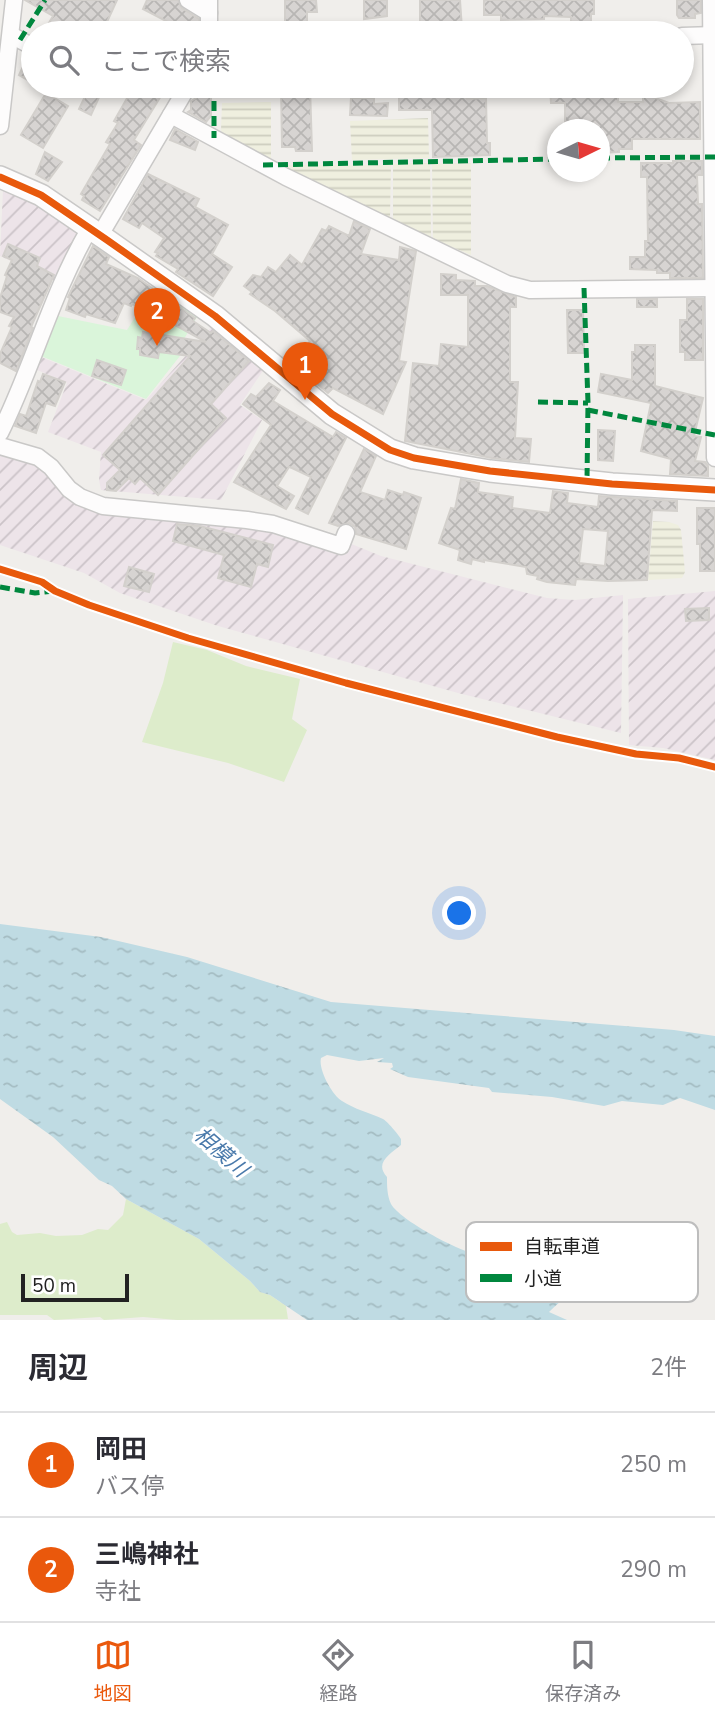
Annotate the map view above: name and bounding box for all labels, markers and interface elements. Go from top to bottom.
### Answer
search box [21,21,694,98]
icon: search [45,41,83,79]
text: ここで検索 [101,44,231,79]
north arrow [547,119,610,182]
pin: 2 [134,288,180,346]
pin: 1 [282,342,328,400]
your location [442,896,476,930]
water label: 相模川 [188,1121,255,1185]
legend [466,1222,698,1302]
text: 自転車道 [524,1234,600,1260]
text: 小道 [524,1266,562,1292]
scale bar [21,1271,130,1303]
text: 50 m [32,1273,76,1299]
text: 周辺 [28,1348,88,1389]
text: 2件 [650,1352,687,1383]
text: 岡田 [95,1432,147,1467]
text: 1 [44,1449,58,1480]
text: 250 m [620,1449,687,1480]
text: バス停 [95,1471,164,1502]
text: 三嶋神社 [95,1537,199,1572]
text: 2 [44,1554,58,1585]
text: 290 m [620,1554,687,1585]
text: 寺社 [95,1576,141,1607]
tab: 地図 [94,1636,132,1707]
tab: 経路 [319,1636,357,1707]
tab: 保存済み [545,1636,621,1707]

